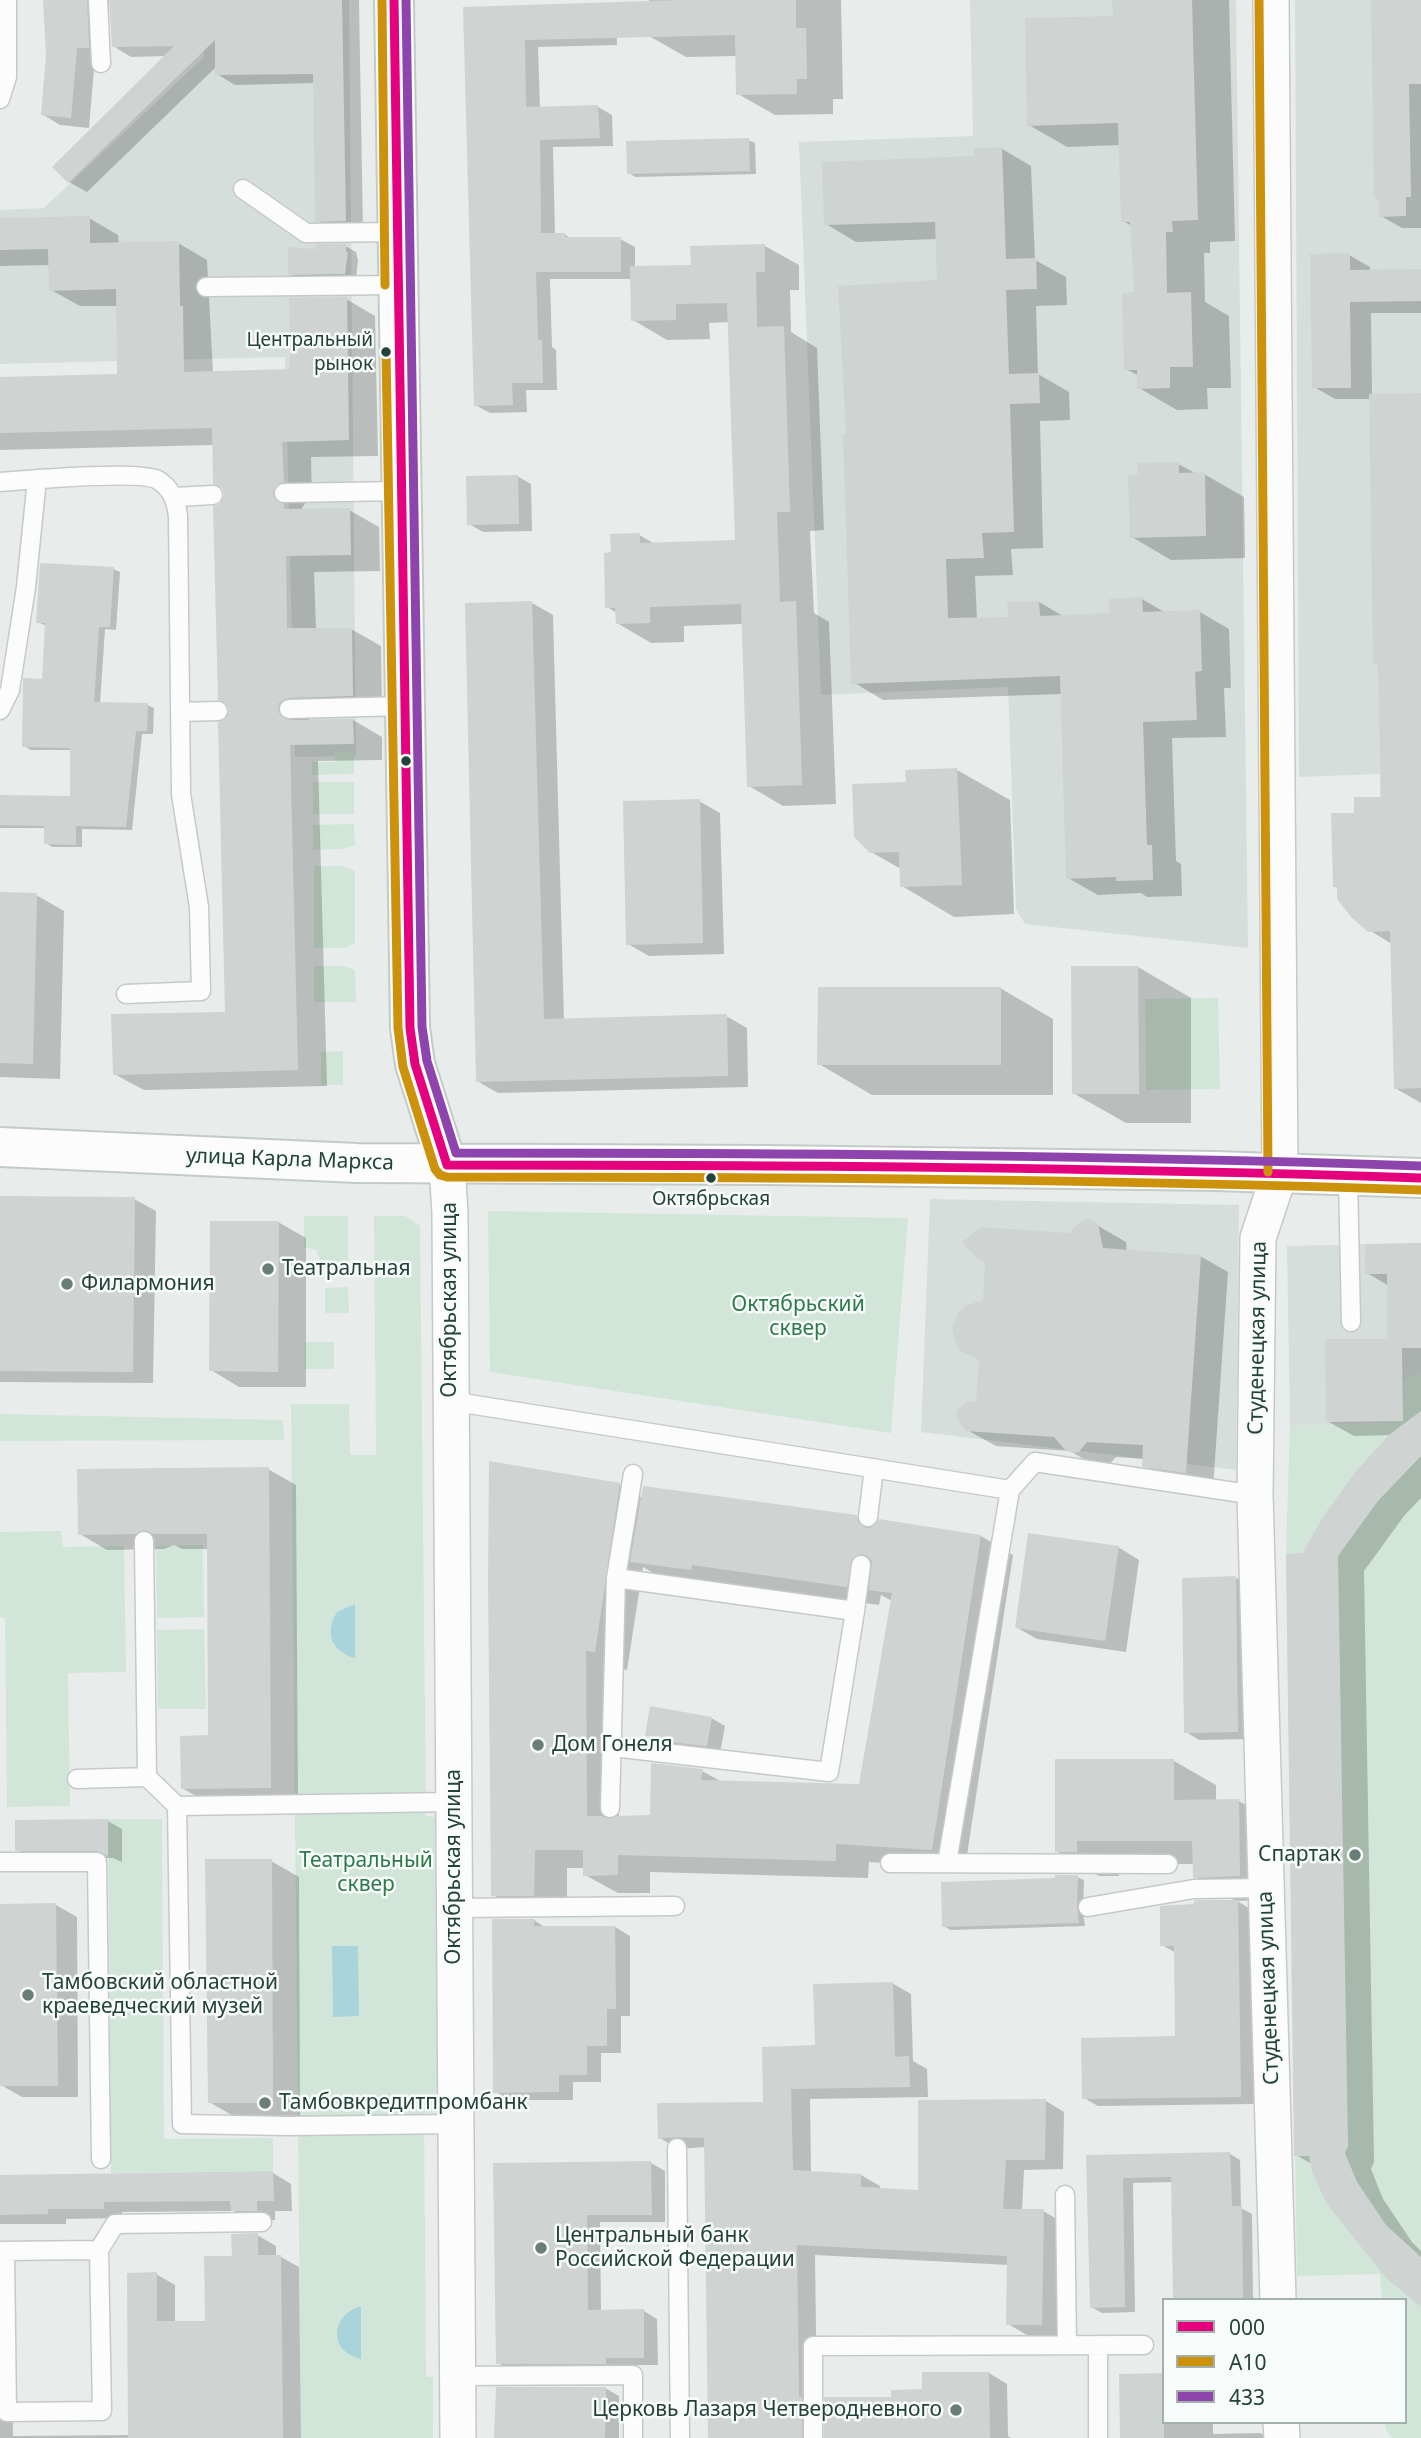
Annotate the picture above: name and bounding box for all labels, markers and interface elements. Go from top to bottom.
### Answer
place label: Центральный рынок [246,330,373,374]
marker: Центральный рынок [379,345,393,359]
unlabelled marker [399,754,413,768]
street label: улица Карла Маркса [186,1144,394,1176]
marker: Октябрьская [704,1171,718,1185]
place label: Октябрьская [652,1189,770,1211]
street label: Октябрьская улица [437,1202,463,1398]
street label: Студенецкая улица [1244,1241,1272,1435]
place label: Театральная [282,1256,411,1282]
marker: Театральная [260,1261,276,1277]
place label: Филармония [81,1271,215,1297]
marker: Филармония [59,1276,75,1292]
park label: Октябрьский сквер [731,1292,865,1342]
place label: Дом Гонеля [552,1732,673,1758]
marker: Дом Гонеля [530,1737,546,1753]
street label: Октябрьская улица [441,1769,467,1965]
place label: Спартак [1258,1842,1341,1868]
marker: Спартак [1347,1847,1363,1863]
park label: Театральный сквер [299,1848,433,1898]
street label: Студенецкая улица [1253,1891,1285,2085]
place label: Тамбовский областной краеведческий музей [42,1970,278,2020]
marker: Тамбовский областной краеведческий музей [20,1987,36,2003]
place label: Тамбовкредитпромбанк [279,2090,528,2116]
marker: Тамбовкредитпромбанк [257,2095,273,2111]
place label: Центральный банк Российской Федерации [555,2223,795,2273]
marker: Центральный банк Российской Федерации [533,2240,549,2256]
legend [1162,2298,1407,2424]
text: 000 [1229,2313,1265,2341]
text: А10 [1229,2348,1266,2376]
text: 433 [1229,2383,1265,2411]
place label: Церковь Лазаря Четверодневного [592,2397,942,2423]
marker: Церковь Лазаря Четверодневного [948,2402,964,2418]

